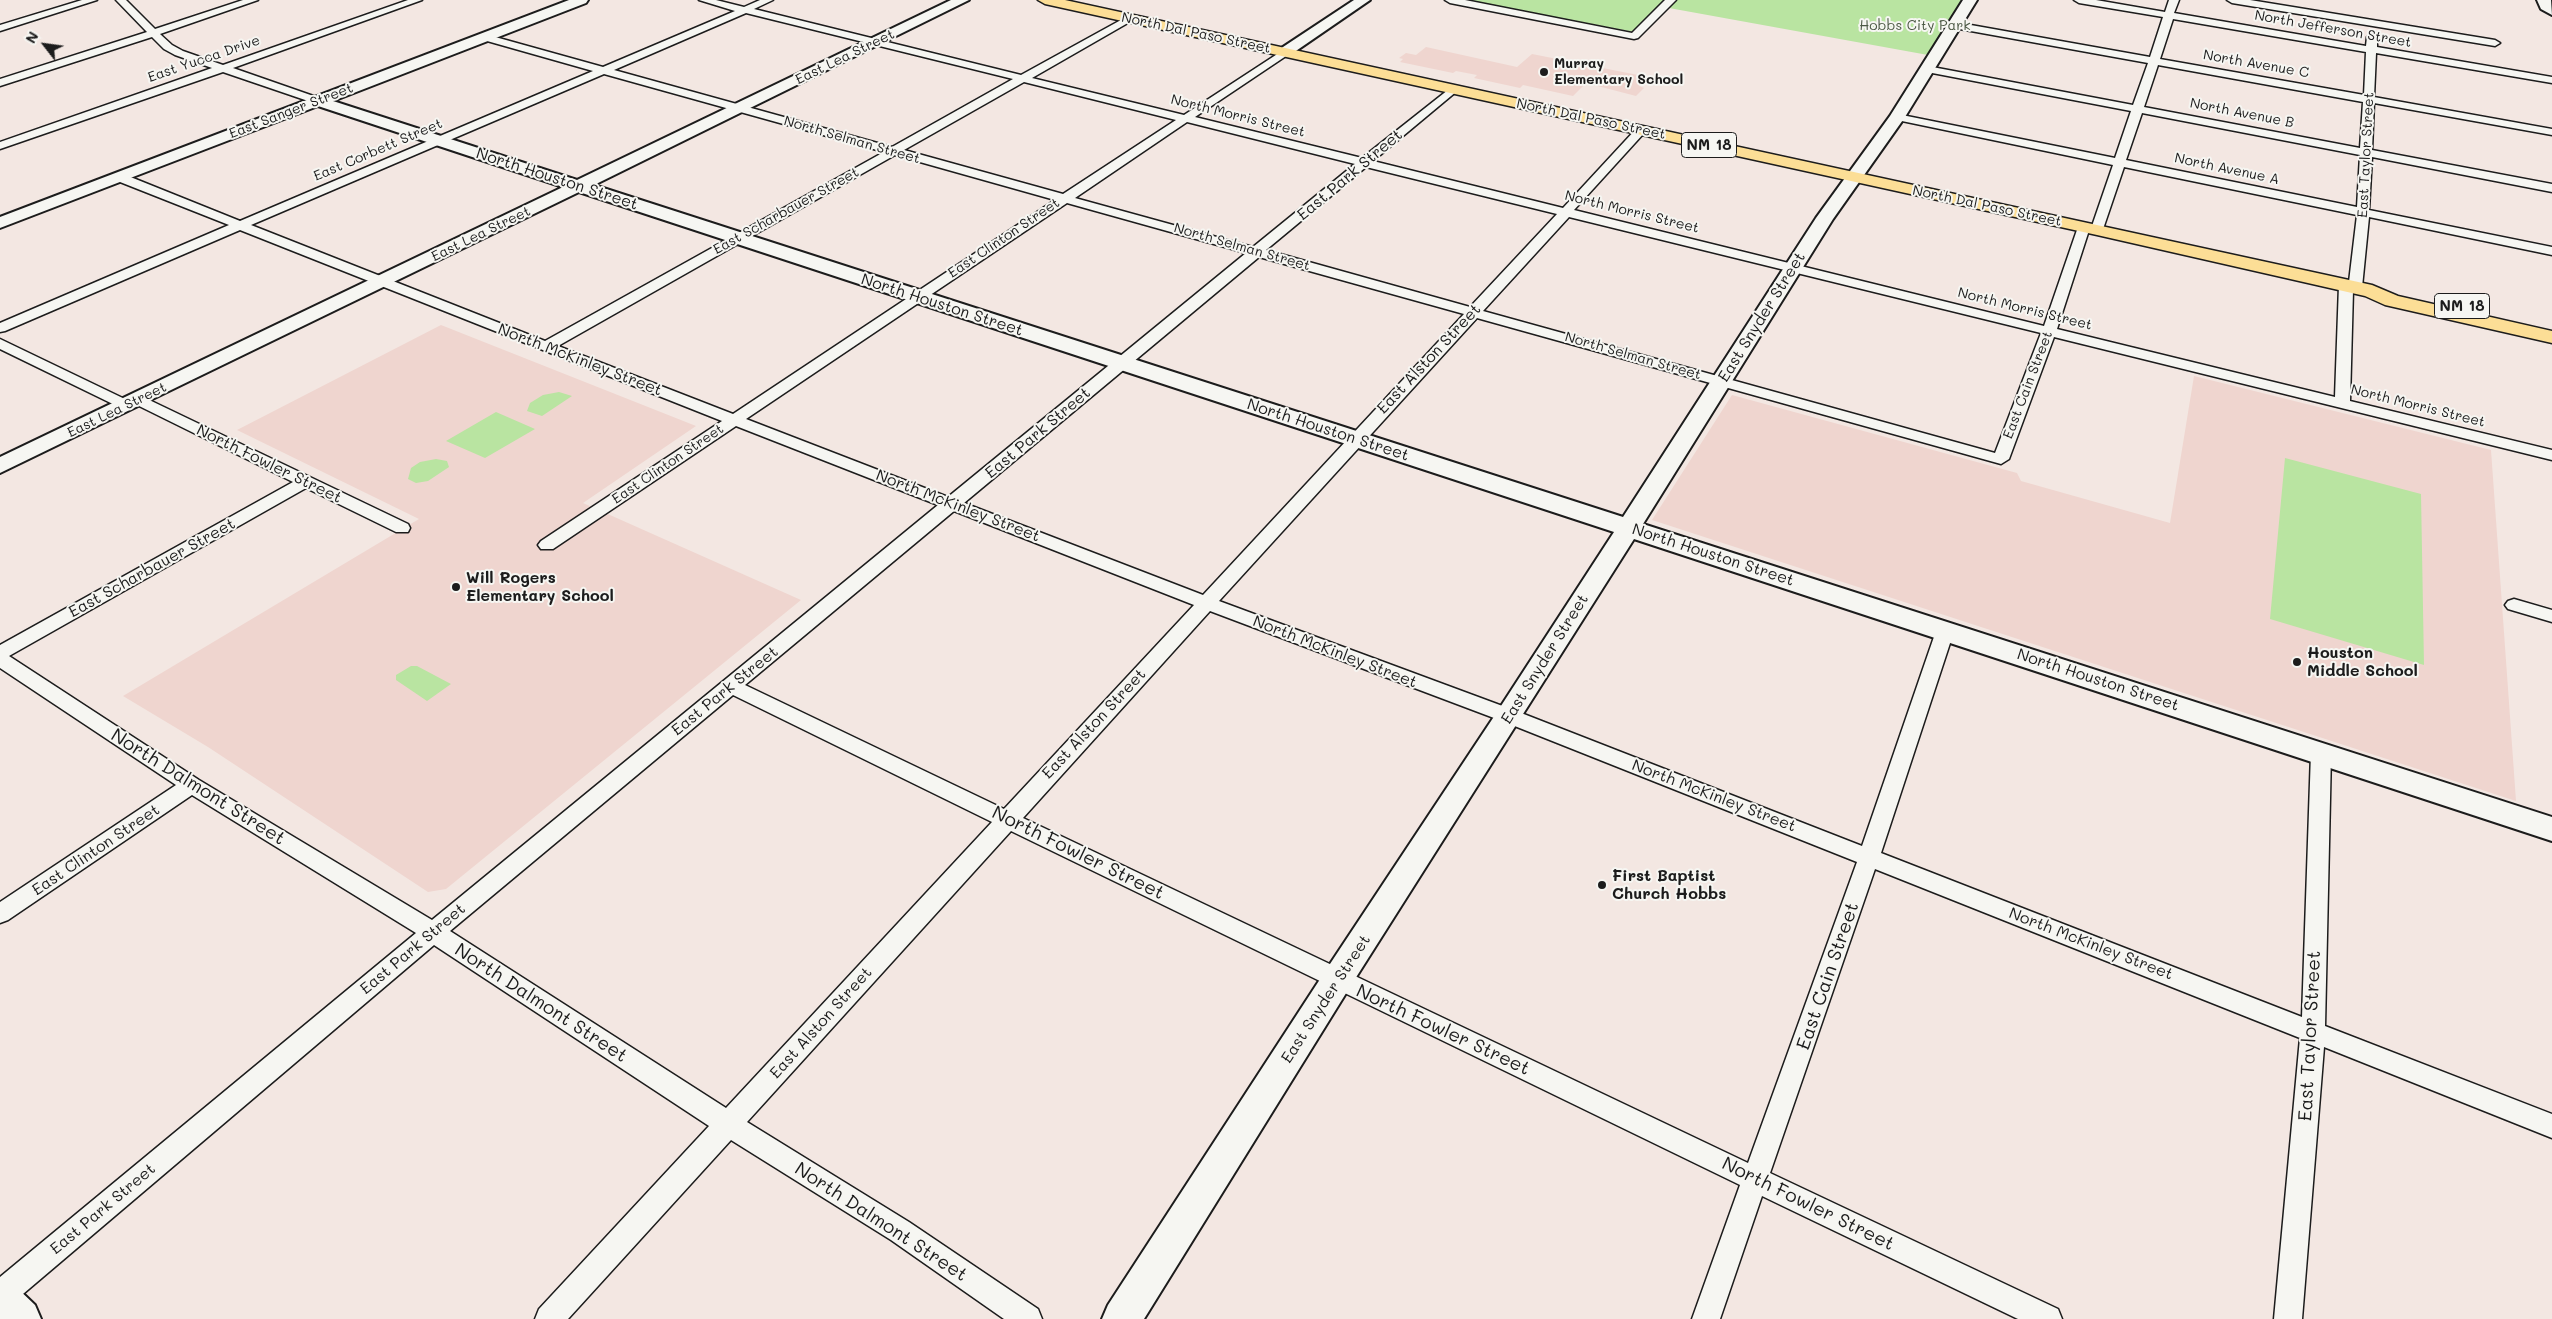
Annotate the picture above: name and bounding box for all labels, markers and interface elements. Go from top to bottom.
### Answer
street label: North Jefferson Street [2253,7,2413,51]
street label: North Dal Paso Street [1120,9,1272,57]
park label: Hobbs City Park [1859,18,1971,34]
north arrow [20,20,70,70]
street label: East Lea Street [793,26,897,88]
text: N [21,28,42,47]
street label: East Yucca Drive [146,32,262,86]
street label: North Avenue C [2202,46,2310,82]
place label: Murray Elementary School [1554,56,1683,88]
marker: Murray Elementary School [1538,66,1550,78]
street label: East Sanger Street [227,80,355,142]
street label: North Morris Street [1169,91,1307,141]
street label: East Taylor Street [2354,92,2378,218]
street label: North Dal Paso Street [1515,95,1667,143]
street label: North Avenue B [2188,95,2296,131]
street label: North Selman Street [782,113,922,167]
street label: East Corbett Street [311,115,445,185]
street label: East Park Street [1294,125,1406,225]
road number: NM 18 [1682,132,1736,158]
street label: North Houston Street [473,144,641,214]
street label: North Avenue A [2173,150,2281,188]
street label: East Scharbauer Street [710,164,862,258]
street label: North Dal Paso Street [1911,182,2063,230]
street label: North Morris Street [1563,187,1701,237]
street label: East Clinton Street [945,194,1063,282]
street label: East Lea Street [429,203,533,265]
street label: North Selman Street [1172,220,1312,274]
street label: East Snyder Street [1714,249,1810,385]
street label: North Houston Street [858,270,1026,340]
street label: North Morris Street [1956,284,2094,334]
road number: NM 18 [2434,294,2490,318]
street label: East Alston Street [1373,300,1485,418]
street label: North McKinley Street [495,320,665,400]
street label: North Selman Street [1563,329,1703,383]
street label: East Cain Street [2000,329,2056,441]
street label: East Lea Street [65,379,169,441]
street label: North Morris Street [2349,381,2487,431]
street label: East Park Street [982,383,1094,483]
street label: North Houston Street [1244,395,1412,465]
street label: North Fowler Street [193,420,345,508]
street label: East Clinton Street [609,420,727,508]
street label: North McKinley Street [873,466,1043,546]
street label: East Scharbauer Street [65,514,239,622]
street label: North Houston Street [1629,520,1797,590]
place label: Will Rogers Elementary School [466,568,614,606]
marker: Will Rogers Elementary School [450,581,462,593]
street label: East Snyder Street [1497,591,1593,727]
street label: North McKinley Street [1250,612,1420,692]
street label: East Park Street [668,642,782,740]
place label: Houston Middle School [2307,643,2418,681]
street label: North Houston Street [2014,645,2182,715]
marker: Houston Middle School [2291,656,2303,668]
street label: East Alston Street [1038,665,1150,783]
street label: North Dalmont Street [107,724,289,850]
street label: North McKinley Street [1629,756,1799,836]
street label: East Clinton Street [29,800,163,900]
street label: North Fowler Street [988,801,1168,905]
place label: First Baptist Church Hobbs [1612,866,1726,904]
marker: First Baptist Church Hobbs [1596,879,1608,891]
street label: East Park Street [357,899,469,999]
street label: East Cain Street [1792,899,1864,1053]
street label: North McKinley Street [2006,904,2176,984]
street label: East Snyder Street [1277,931,1375,1067]
street label: North Dalmont Street [450,939,632,1067]
street label: East Taylor Street [2294,950,2326,1122]
street label: East Alston Street [766,963,876,1083]
street label: North Fowler Street [1352,980,1534,1080]
street label: North Fowler Street [1718,1152,1898,1256]
street label: North Dalmont Street [790,1158,972,1286]
street label: East Park Street [47,1159,159,1259]

